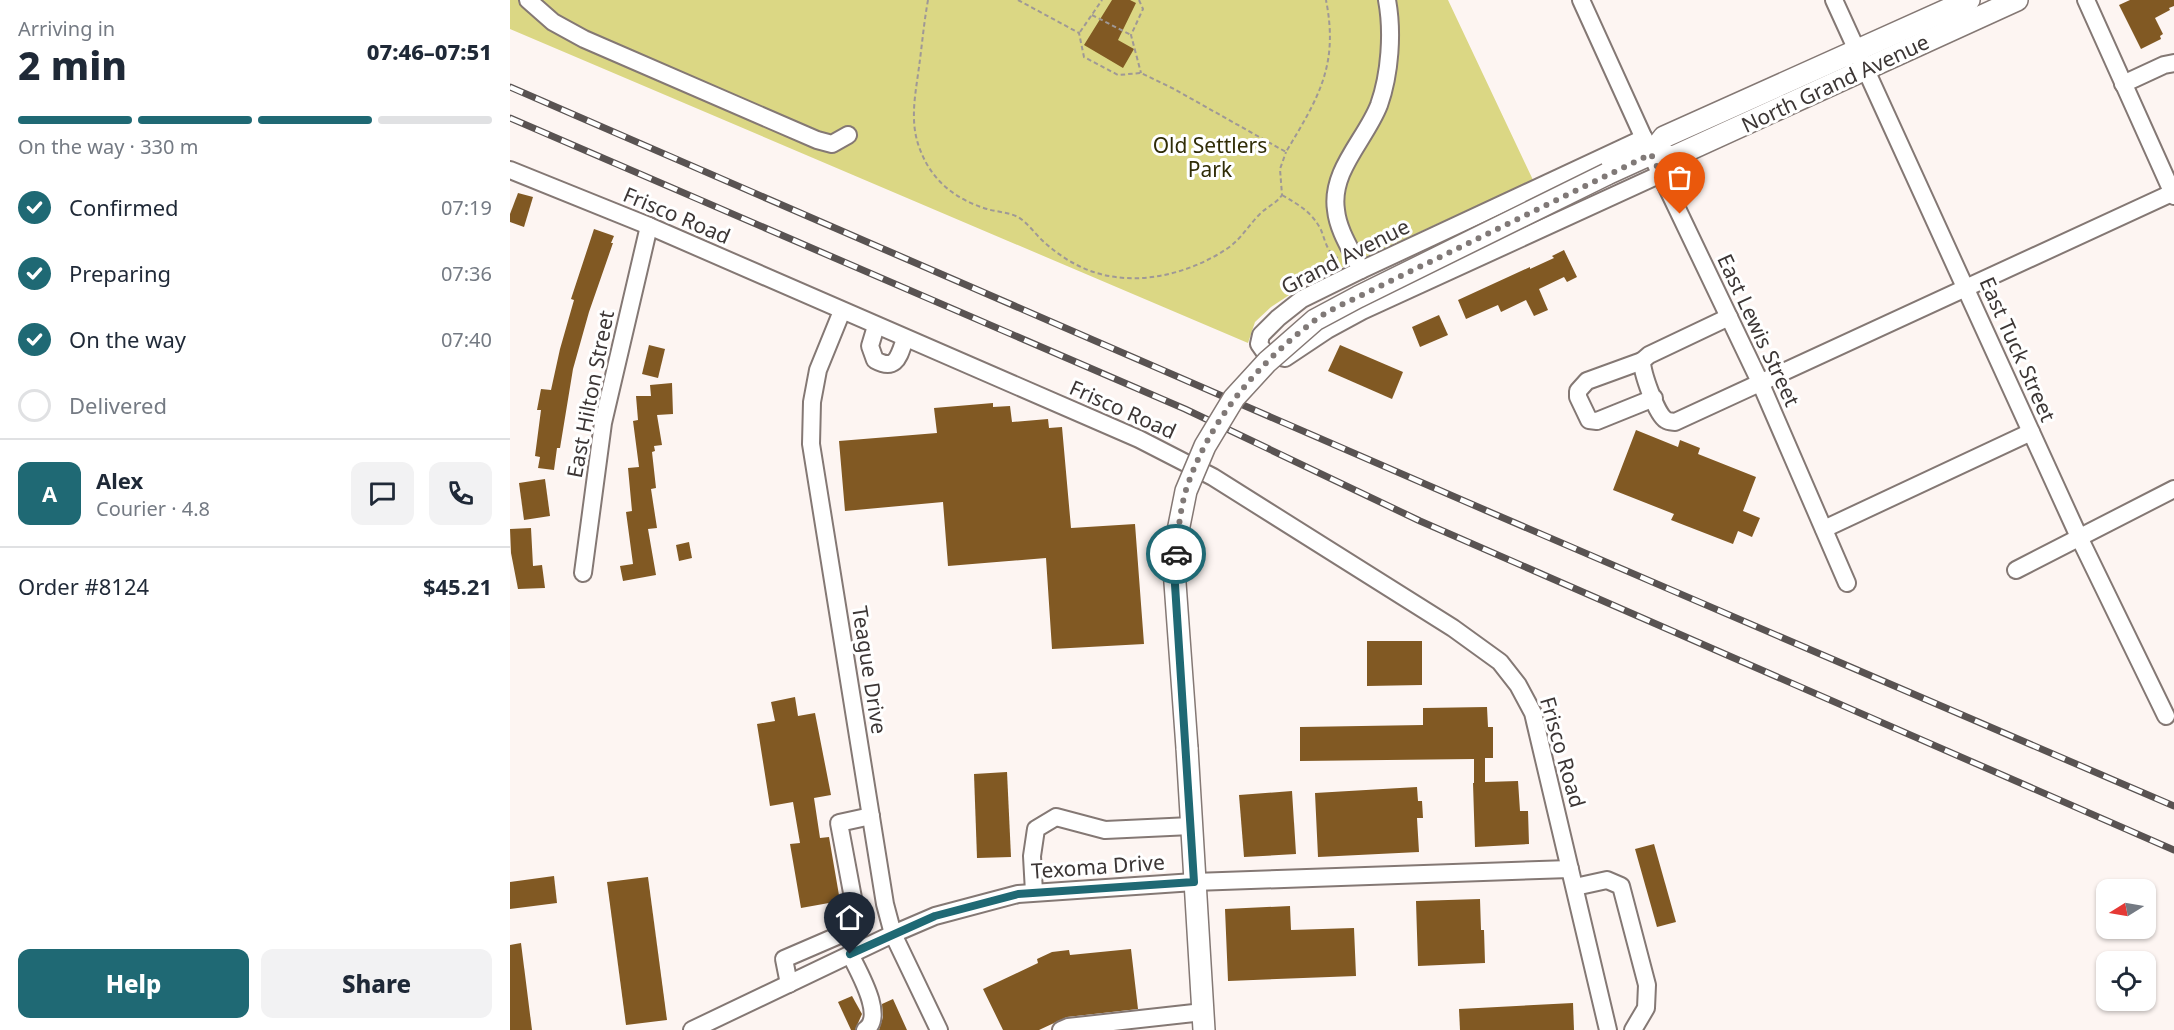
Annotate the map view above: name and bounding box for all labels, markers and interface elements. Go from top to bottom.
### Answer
text: Arriving in [18,15,115,42]
street label: North Grand Avenue [1737,27,1933,139]
text: 07:46–07:51 [367,36,492,66]
text: 2 min [18,38,127,91]
park label: Old Settlers Park [1153,131,1267,183]
text: On the way · 330 m [18,133,198,160]
pin [1654,152,1705,214]
icon: bag [1663,161,1696,194]
street label: Frisco Road [619,180,735,250]
icon: check [18,191,51,224]
text: Confirmed [69,192,179,222]
text: 07:19 [441,194,492,221]
street label: Grand Avenue [1276,212,1414,300]
street label: East Lewis Street [1711,249,1807,411]
icon: check [18,257,51,290]
text: Preparing [69,258,171,288]
text: 07:36 [441,260,492,287]
street label: East Tuck Street [1974,272,2063,426]
street label: East Hilton Street [560,307,620,480]
icon: check [18,323,51,356]
text: On the way [69,324,186,354]
text: 07:40 [441,326,492,353]
street label: Frisco Road [1065,373,1181,445]
text: Delivered [69,390,167,420]
button: chat [351,462,414,525]
button: phone [429,462,492,525]
text: Alex [96,465,143,495]
text: A [42,478,57,508]
text: Courier · 4.8 [96,495,210,522]
courier [1146,524,1206,584]
icon: car [1160,538,1193,571]
text: Order #8124 [18,571,149,601]
text: $45.21 [423,571,492,601]
street label: Teague Drive [846,604,894,736]
street label: Frisco Road [1534,693,1592,811]
street label: Texoma Drive [1030,847,1166,885]
north arrow [2096,879,2156,939]
map controls [2096,879,2156,1011]
pin [824,892,875,954]
icon: home [833,901,866,934]
button: Help [18,949,249,1018]
button: Share [261,949,492,1018]
button: locate [2096,951,2156,1011]

